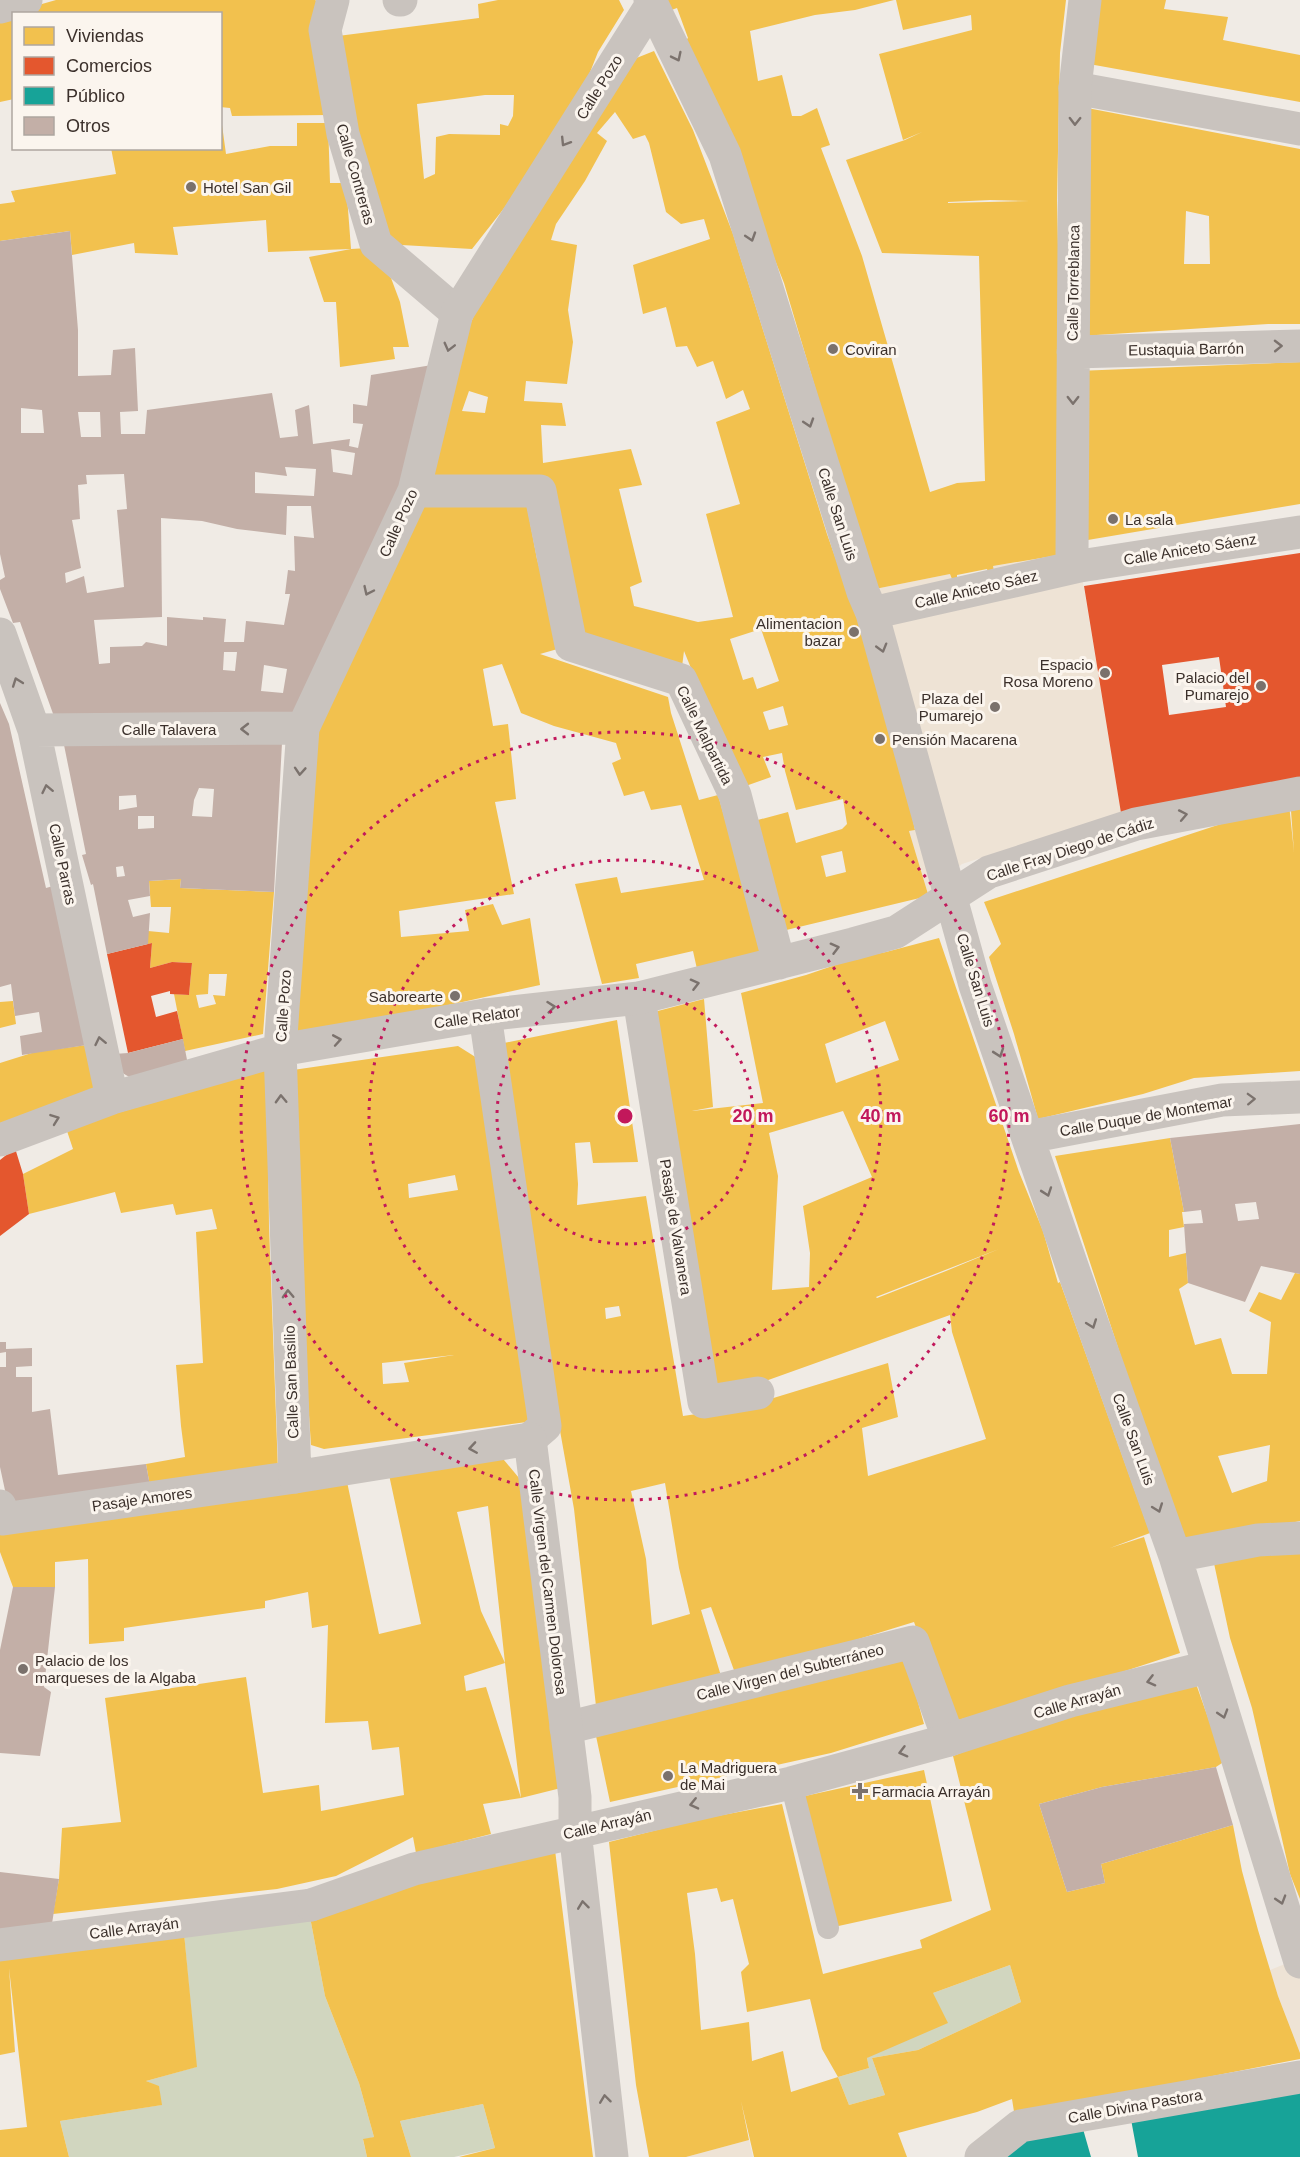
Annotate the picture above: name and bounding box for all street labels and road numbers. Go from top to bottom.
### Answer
street label: Calle Pozo [573,52,625,122]
street label: Calle Contreras [333,122,379,226]
street label: Calle Torreblanca [1063,224,1083,341]
street label: Eustaquia Barrón [1128,339,1244,359]
street label: Calle San Luis [815,465,861,563]
street label: Calle Pozo [375,486,421,560]
street label: Calle Aniceto Sáenz [1122,530,1258,568]
street label: Calle Aniceto Sáez [913,567,1039,611]
street label: Calle Malpartida [674,683,737,788]
street label: Calle Talavera [122,721,217,738]
street label: Calle Fray Diego de Cádiz [984,814,1156,884]
street label: Calle Parras [46,822,80,906]
street label: Calle San Luis [954,931,998,1029]
street label: Calle Pozo [272,969,294,1043]
street label: Calle Relator [433,1003,521,1031]
street label: Calle Duque de Montemar [1058,1092,1234,1140]
street label: Pasaje de Valvanera [657,1158,695,1297]
street label: Calle San Basilio [281,1325,301,1439]
street label: Calle San Luis [1109,1391,1159,1487]
street label: Calle Virgen del Carmen Dolorosa [526,1468,570,1697]
street label: Pasaje Amores [91,1484,193,1514]
street label: Calle Virgen del Subterráneo [695,1640,885,1704]
street label: Calle Arrayán [1031,1680,1123,1722]
street label: Calle Arrayán [561,1806,653,1842]
street label: Calle Arrayán [88,1914,180,1942]
street label: Calle Divina Pastora [1067,2086,1204,2126]

